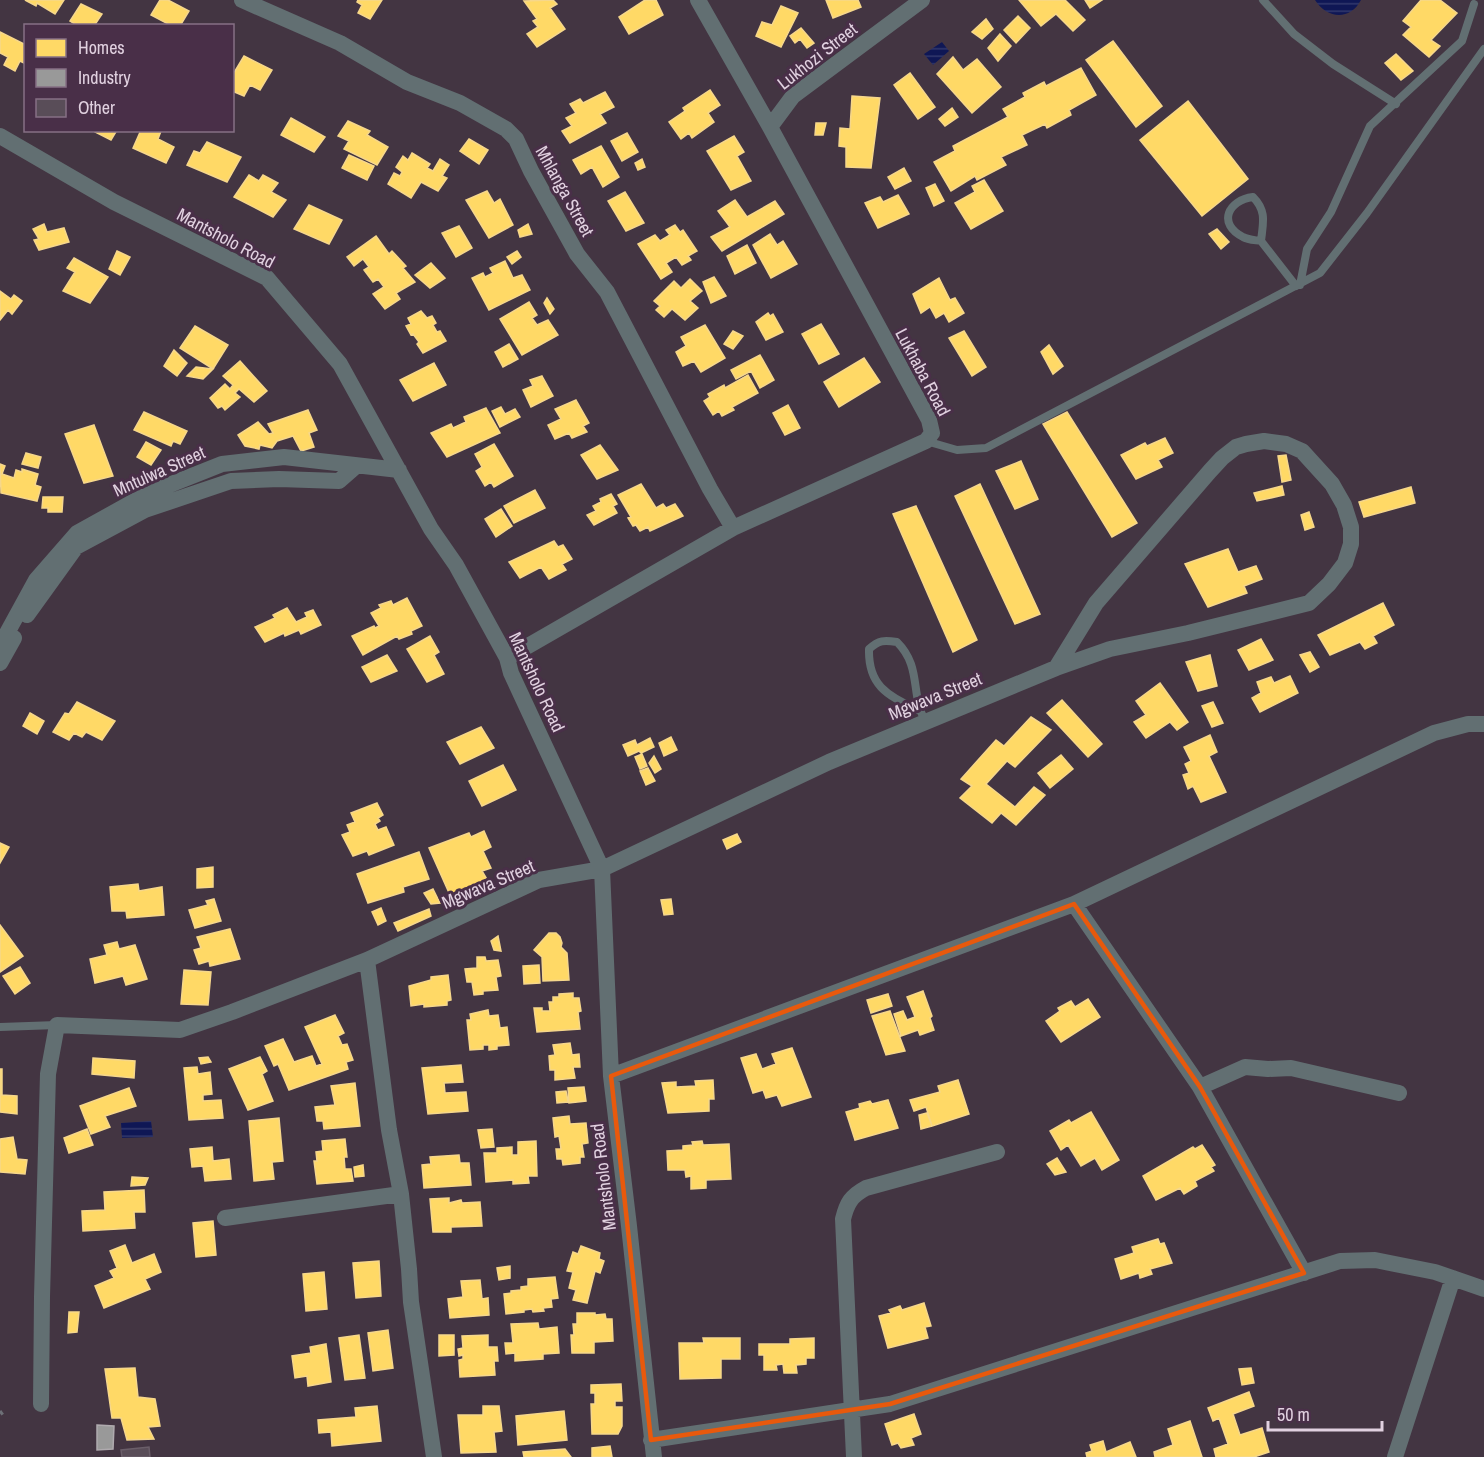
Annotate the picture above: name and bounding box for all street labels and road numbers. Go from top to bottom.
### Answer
street label: Lukhozi Street [772,17,862,95]
street label: Mhlanga Street [530,141,600,241]
street label: Mantsholo Road [173,202,279,274]
street label: Lukhaba Road [889,324,957,420]
street label: Mntulwa Street [109,440,209,502]
street label: Mantsholo Road [503,628,571,736]
street label: Mgwava Street [885,666,985,726]
street label: Mgwava Street [438,853,538,915]
street label: Mantsholo Road [584,1122,622,1232]

